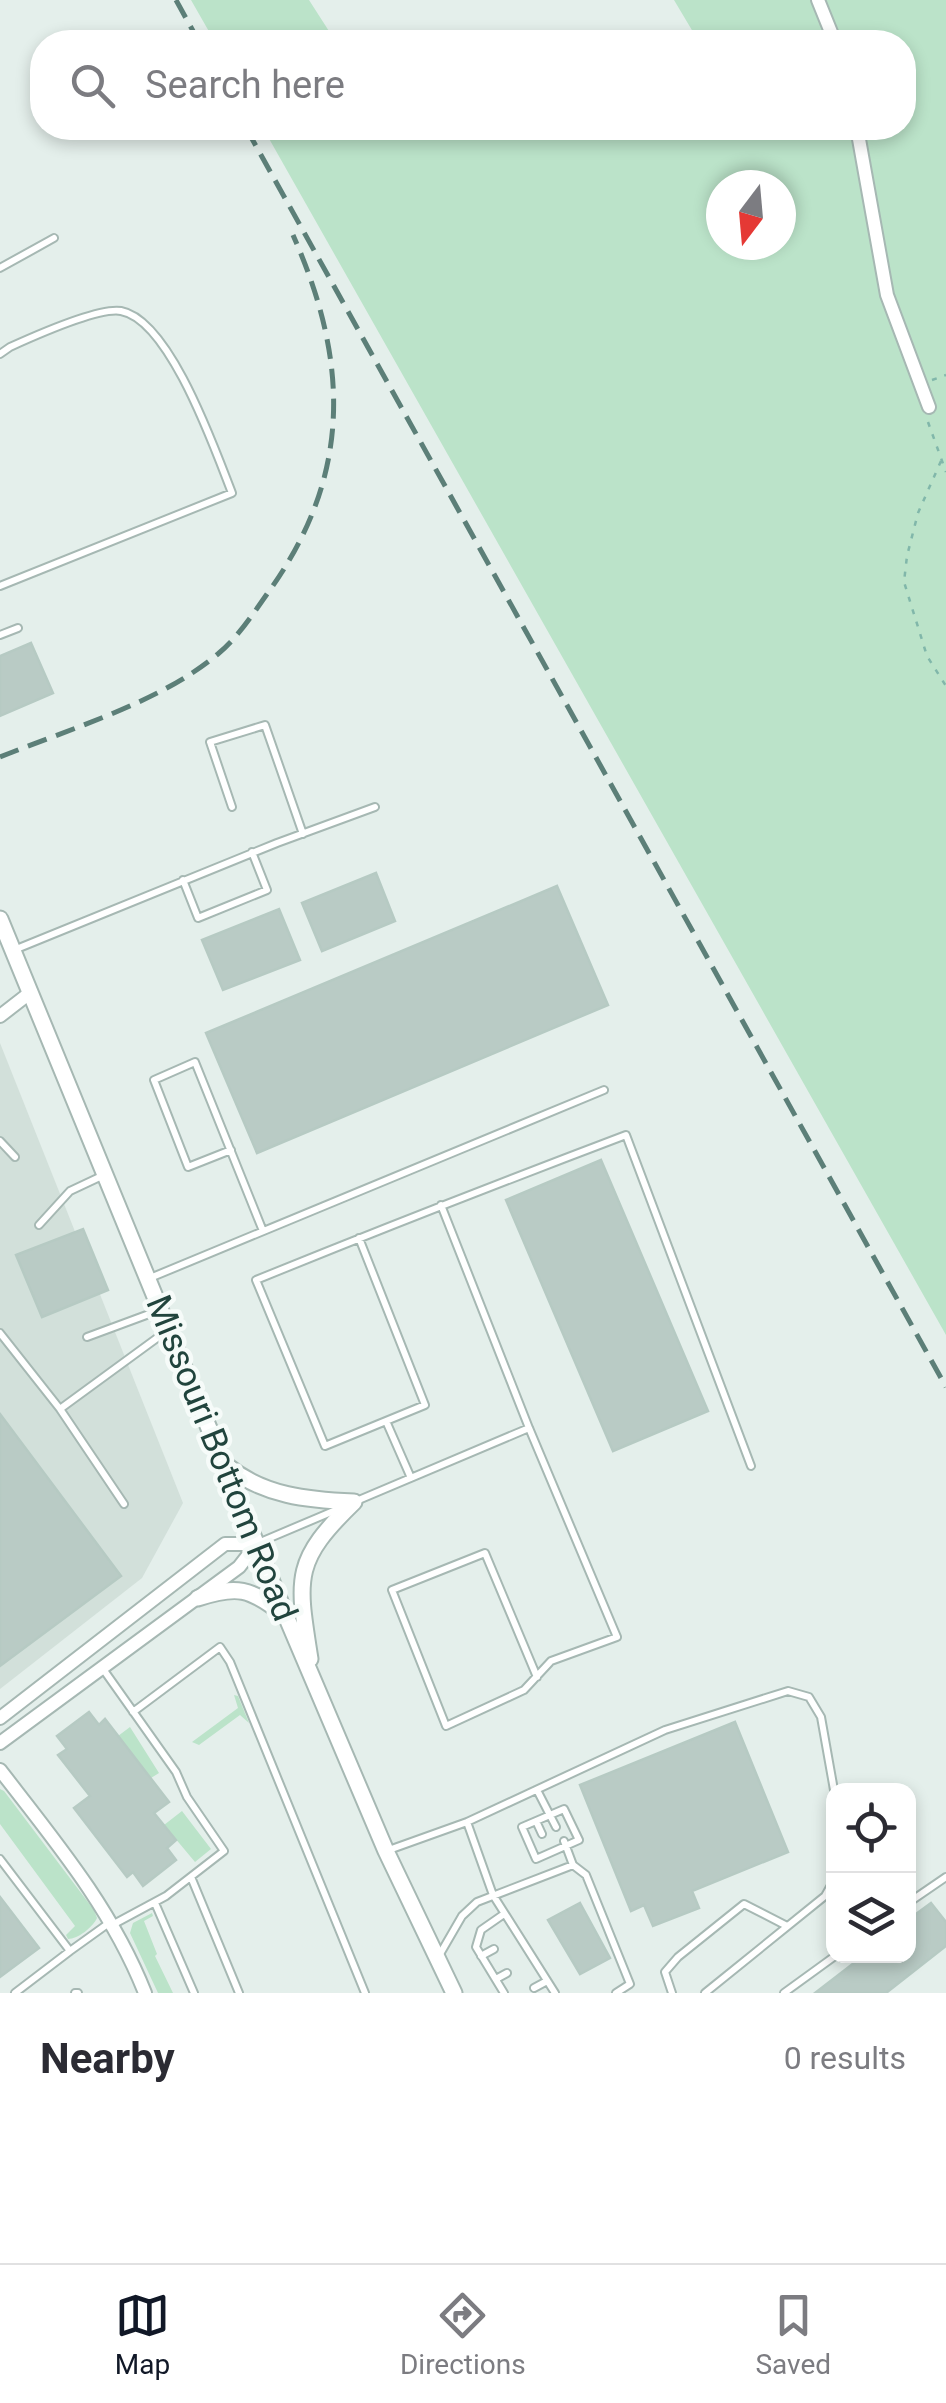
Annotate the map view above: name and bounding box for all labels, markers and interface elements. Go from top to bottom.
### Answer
search box [30,30,916,140]
icon: search [65,58,120,113]
text: Search here [145,63,345,107]
north arrow [706,170,796,260]
street label: Missouri Bottom Road [137,1289,306,1627]
map controls [826,1783,916,1963]
button: locate [826,1783,916,1873]
button: layers [826,1873,916,1963]
text: Nearby [40,2034,175,2083]
text: 0 results [784,2039,906,2077]
tab: Map [115,2288,170,2381]
tab: Directions [400,2288,526,2381]
tab: Saved [755,2288,831,2381]

